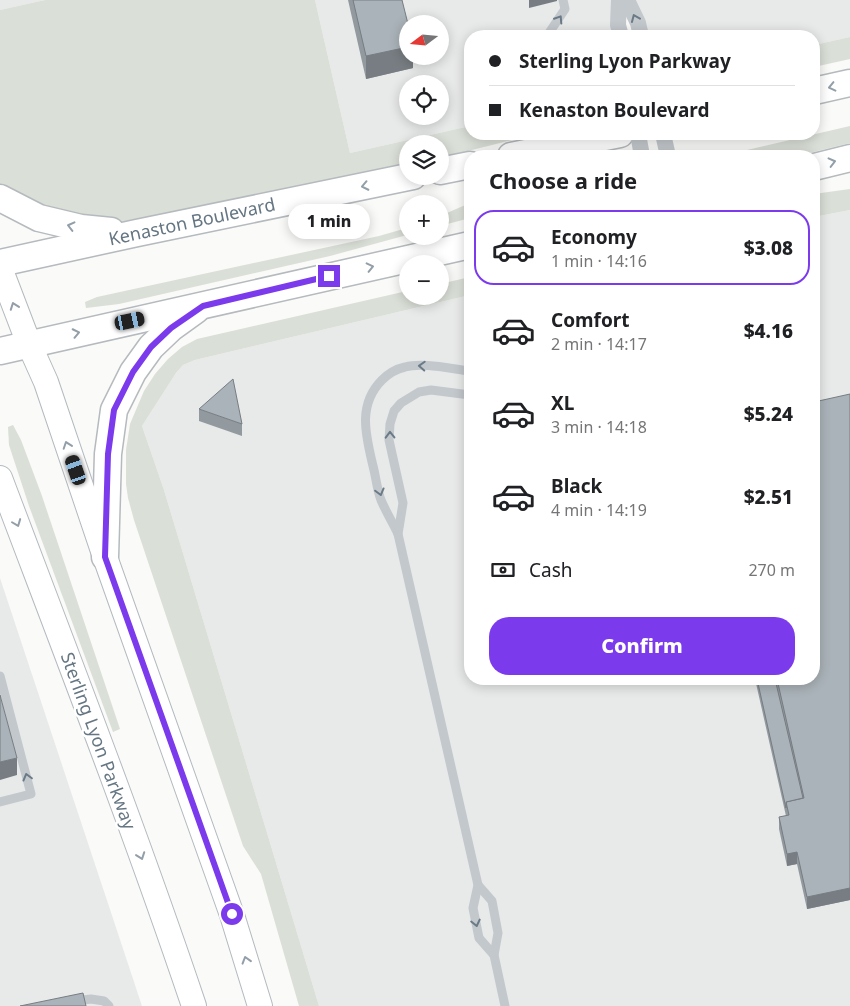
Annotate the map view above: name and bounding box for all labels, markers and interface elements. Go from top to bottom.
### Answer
one-way arrow [631,14,642,23]
north arrow [399,15,449,65]
map controls [399,15,449,305]
one-way arrow [553,15,562,24]
text: Sterling Lyon Parkway [519,48,731,74]
button: locate [399,75,449,125]
one-way arrow [827,81,836,92]
text: Kenaston Boulevard [519,97,709,123]
button: layers [399,135,449,185]
one-way arrow [827,157,836,168]
text: Choose a ride [489,165,637,195]
one-way arrow [361,180,370,191]
street label: Kenaston Boulevard [106,192,277,250]
button: + [399,195,449,245]
callout: 1 min [288,204,370,238]
text: 1 min [307,210,351,232]
one-way arrow [66,221,75,232]
text: Economy [551,224,637,250]
icon: car [491,225,536,270]
text: $3.08 [744,235,793,261]
text: 1 min · 14:16 [551,250,647,272]
button: − [399,255,449,305]
one-way arrow [365,262,374,273]
route end [318,265,340,287]
one-way arrow [10,302,20,311]
text: Comfort [551,307,630,333]
icon: car [491,308,536,353]
car [113,311,146,331]
text: $4.16 [744,318,793,344]
one-way arrow [72,328,80,339]
text: 2 min · 14:17 [551,333,647,355]
one-way arrow [417,360,425,371]
text: XL [551,390,574,416]
icon: car [491,391,536,436]
text: $5.24 [744,401,793,427]
text: 3 min · 14:18 [551,416,647,438]
one-way arrow [385,431,395,438]
one-way arrow [63,441,73,450]
car [64,453,87,487]
text: Black [551,473,602,499]
icon: car [491,474,536,519]
text: $2.51 [744,484,793,510]
one-way arrow [374,488,384,496]
text: 4 min · 14:19 [551,499,647,521]
one-way arrow [11,518,21,527]
icon: cash [489,556,517,584]
text: Cash [529,557,573,583]
text: 270 m [748,559,795,581]
button: Confirm [489,617,795,675]
street label: Sterling Lyon Parkway [56,649,142,833]
one-way arrow [22,774,32,782]
one-way arrow [135,851,145,860]
route start [221,903,243,925]
one-way arrow [470,918,481,927]
one-way arrow [242,957,252,965]

